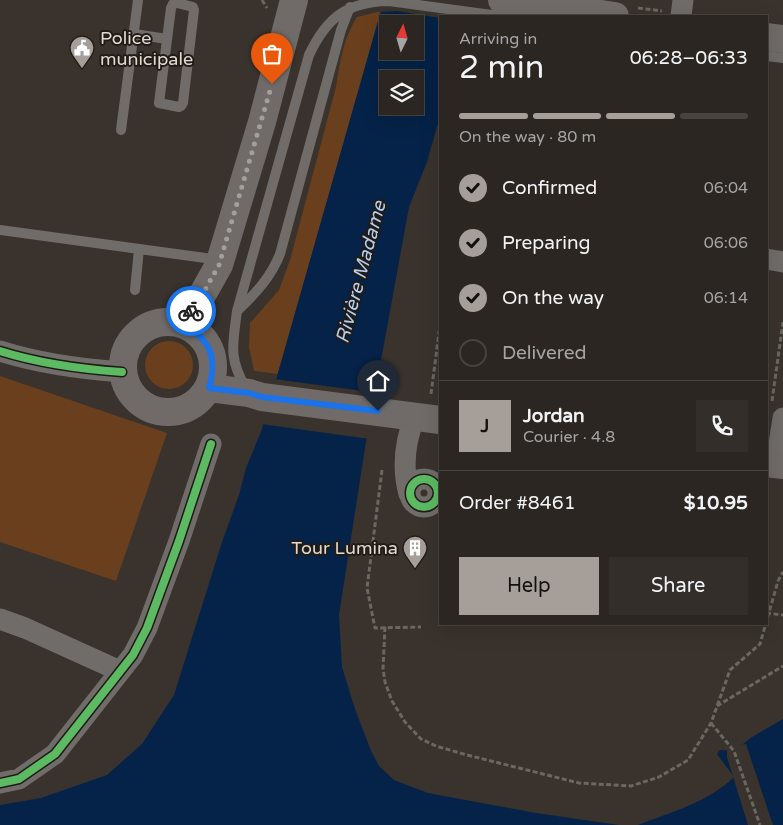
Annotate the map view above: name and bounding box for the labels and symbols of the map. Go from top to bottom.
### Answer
north arrow [379,15,424,60]
place label: Police municipale [100,27,193,70]
pin [251,33,293,84]
public building icon: Police municipale [69,35,95,69]
water label: Rivière Madame [331,198,391,346]
courier [166,286,216,336]
pin [357,360,399,411]
building icon: Tour Lumina [402,535,428,569]
place label: Tour Lumina [291,537,398,559]

